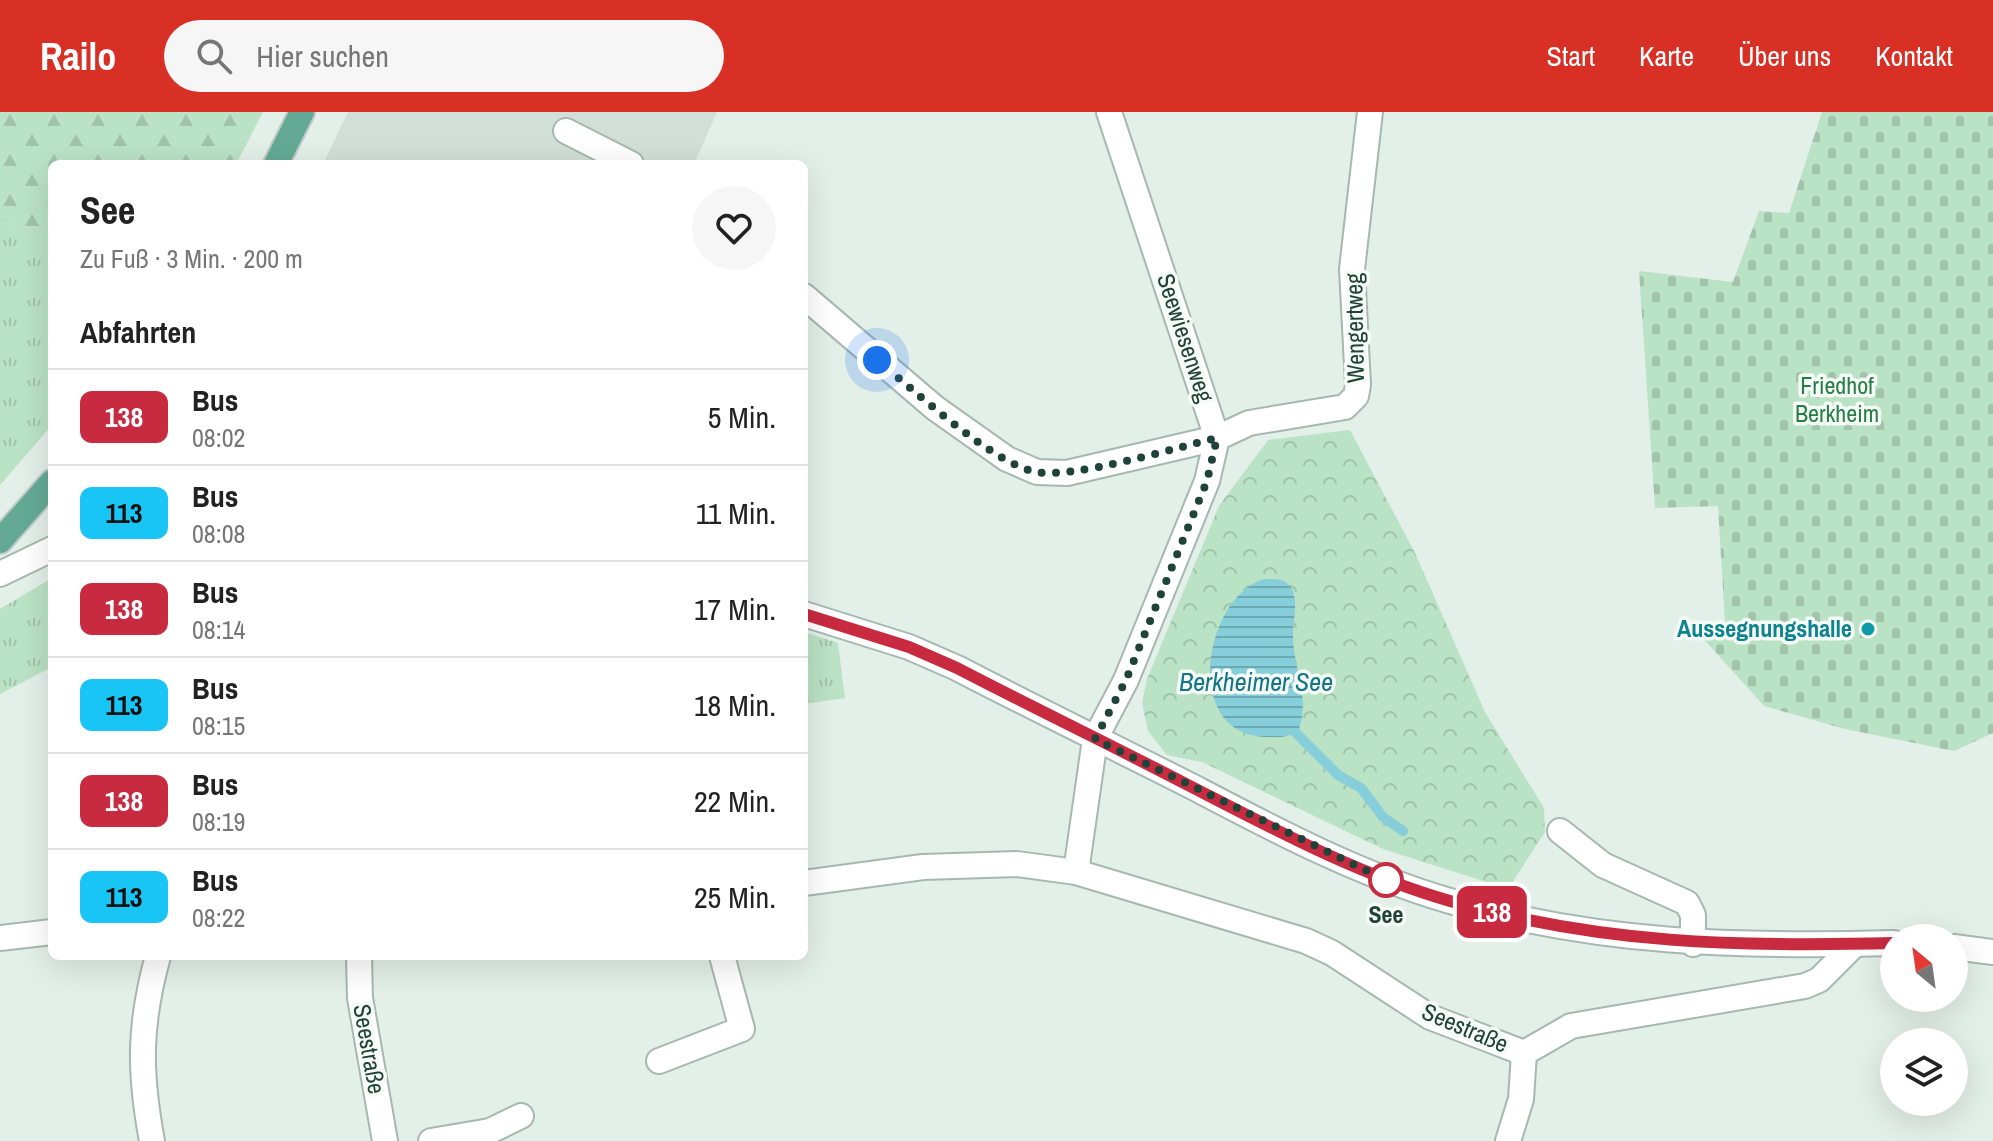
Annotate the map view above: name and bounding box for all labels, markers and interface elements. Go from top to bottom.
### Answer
search box [164,20,724,92]
text: Railo [40,31,116,82]
icon: search [192,34,236,78]
text: Hier suchen [256,36,389,76]
text: Start [1547,37,1595,75]
text: Karte [1639,37,1694,75]
text: Über uns [1738,37,1831,75]
text: Kontakt [1875,37,1953,75]
text: See [80,185,135,236]
button: heart [692,186,776,270]
text: Zu Fuß · 3 Min. · 200 m [80,241,303,276]
street label: Seewiesenweg [1150,269,1222,406]
street label: Wengertweg [1337,273,1371,383]
text: Abfahrten [80,312,196,352]
your location [857,340,897,380]
park label: Friedhof Berkheim [1795,369,1879,429]
text: Bus [192,380,238,420]
text: 5 Min. [708,397,776,437]
text: 138 [105,398,143,436]
text: 08:02 [192,420,245,455]
text: Bus [192,476,238,516]
text: 11 Min. [696,493,776,533]
text: 113 [105,494,143,532]
text: 08:08 [192,516,245,551]
text: Bus [192,572,238,612]
text: 17 Min. [694,589,776,629]
text: 138 [105,590,143,628]
text: 08:14 [192,612,245,647]
place label: Aussegnungshalle [1677,612,1852,644]
marker: Aussegnungshalle [1859,620,1877,638]
water label: Berkheimer See [1179,664,1333,699]
text: Bus [192,668,238,708]
text: 18 Min. [694,685,776,725]
text: 113 [105,686,143,724]
text: 08:15 [192,708,245,743]
text: Bus [192,764,238,804]
text: 22 Min. [694,781,776,821]
text: 138 [105,782,143,820]
text: 08:19 [192,804,245,839]
text: Bus [192,860,238,900]
marker: See [1369,863,1403,897]
text: 25 Min. [694,877,776,917]
text: 113 [105,878,143,916]
line badge: 138 [1446,886,1538,938]
text: 138 [1473,893,1511,931]
place label: See [1368,898,1404,930]
text: 08:22 [192,900,245,935]
north arrow [1880,924,1968,1012]
map controls [1880,924,1968,1116]
street label: Seestraße [1417,995,1513,1060]
street label: Seestraße [346,1001,394,1096]
button: layers [1880,1028,1968,1116]

